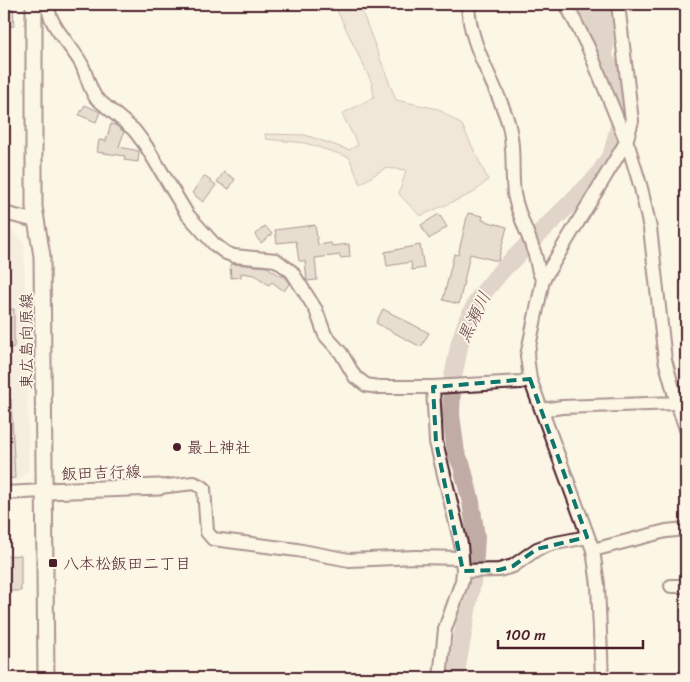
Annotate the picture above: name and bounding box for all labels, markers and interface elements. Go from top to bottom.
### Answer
water label: 黒瀬川 [448,286,500,348]
street label: 東広島向原線 [12,293,41,389]
place label: 最上神社 [187,433,251,462]
marker: 最上神社 [171,441,183,453]
street label: 飯田吉行線 [61,457,142,488]
place label: 八本松飯田二丁目 [63,549,191,578]
marker: 八本松飯田二丁目 [47,557,59,569]
scale bar [498,617,642,649]
text: 100 m [505,622,546,648]

